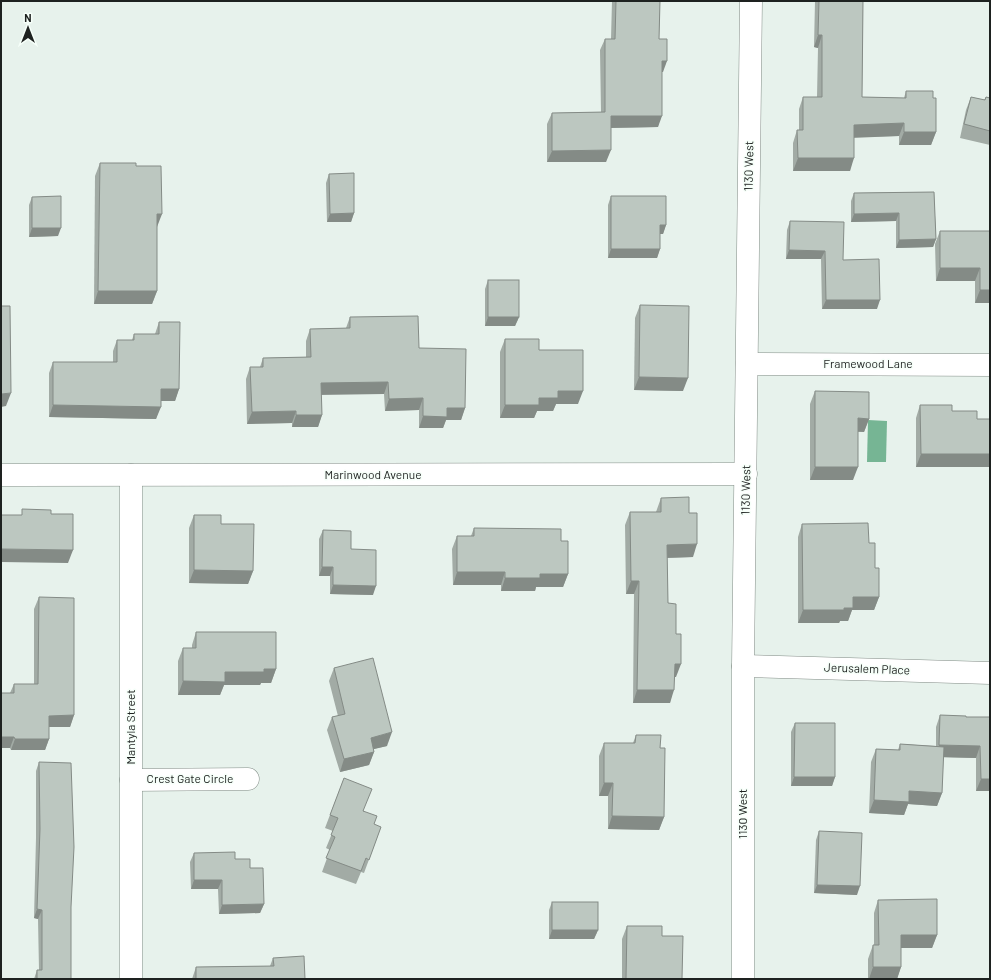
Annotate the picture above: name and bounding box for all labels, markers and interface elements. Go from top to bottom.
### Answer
north arrow [8,8,48,48]
text: N [24,11,32,24]
street label: 1130 West [741,141,755,191]
street label: Framewood Lane [823,356,913,370]
street label: 1130 West [738,465,752,515]
street label: Marinwood Avenue [324,467,422,481]
street label: Jerusalem Place [824,660,910,676]
street label: Mantyla Street [123,689,137,765]
street label: Crest Gate Circle [147,771,233,785]
street label: 1130 West [735,789,749,839]

